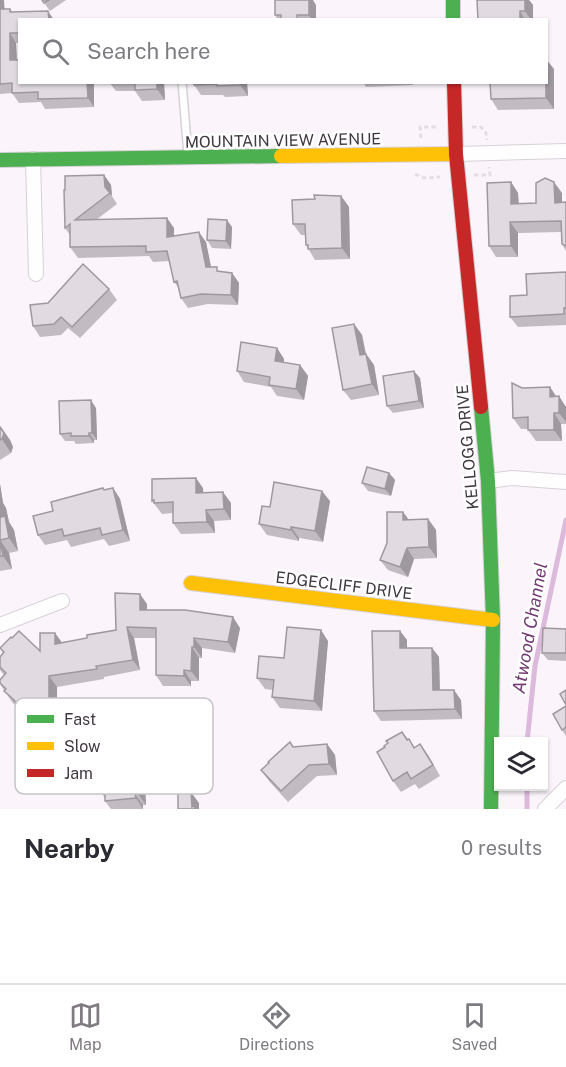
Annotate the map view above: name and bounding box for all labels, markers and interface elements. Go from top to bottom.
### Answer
search box [18,18,548,84]
icon: search [39,35,72,68]
text: Search here [87,38,211,64]
street label: MOUNTAIN VIEW AVENUE [185,129,381,152]
street label: KELLOGG DRIVE [453,384,482,510]
water label: Atwood Channel [508,561,551,695]
street label: EDGECLIFF DRIVE [275,568,413,603]
legend [15,698,213,794]
text: Fast [64,710,96,729]
text: Slow [64,737,101,756]
map controls [494,737,548,791]
button: layers [494,737,548,791]
text: Jam [64,764,93,783]
text: Nearby [24,833,114,864]
text: 0 results [461,836,542,860]
tab: Map [69,999,102,1054]
tab: Directions [239,999,314,1054]
tab: Saved [452,999,497,1054]

